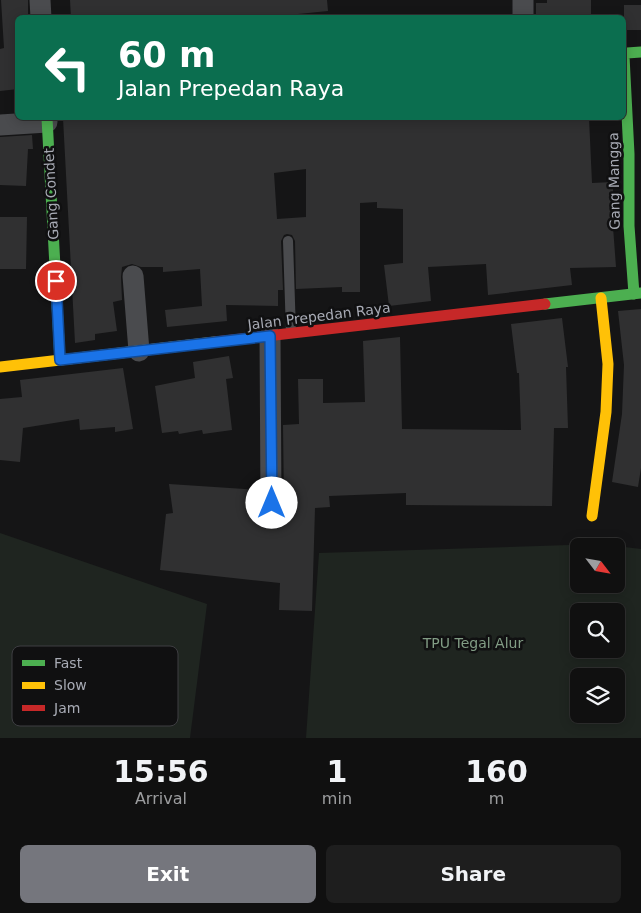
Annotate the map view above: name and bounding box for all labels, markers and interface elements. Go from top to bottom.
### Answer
icon: left [35,35,100,100]
text: 60 m [118,35,215,75]
text: Jalan Prepedan Raya [118,76,344,101]
street label: Gang Mangga [605,132,623,230]
street label: Gang Condet [41,147,61,240]
pin [35,260,77,302]
icon: arrive [42,267,70,295]
street label: Jalan Prepedan Raya [246,299,391,333]
position arrow [245,476,297,528]
north arrow [570,538,625,592]
map controls [570,538,625,723]
button: search [570,603,625,658]
park label: TPU Tegal Alur [422,635,523,651]
legend [12,646,178,726]
text: Fast [54,655,83,671]
button: layers [570,668,625,723]
text: Slow [54,677,87,693]
text: Jam [53,700,80,716]
text: 15:56 [113,754,209,789]
text: 1 [326,754,347,789]
text: 160 [465,754,528,789]
text: Arrival [135,789,187,808]
text: min [322,789,352,808]
text: m [489,789,504,808]
button: Exit [20,845,316,903]
button: Share [326,845,621,903]

